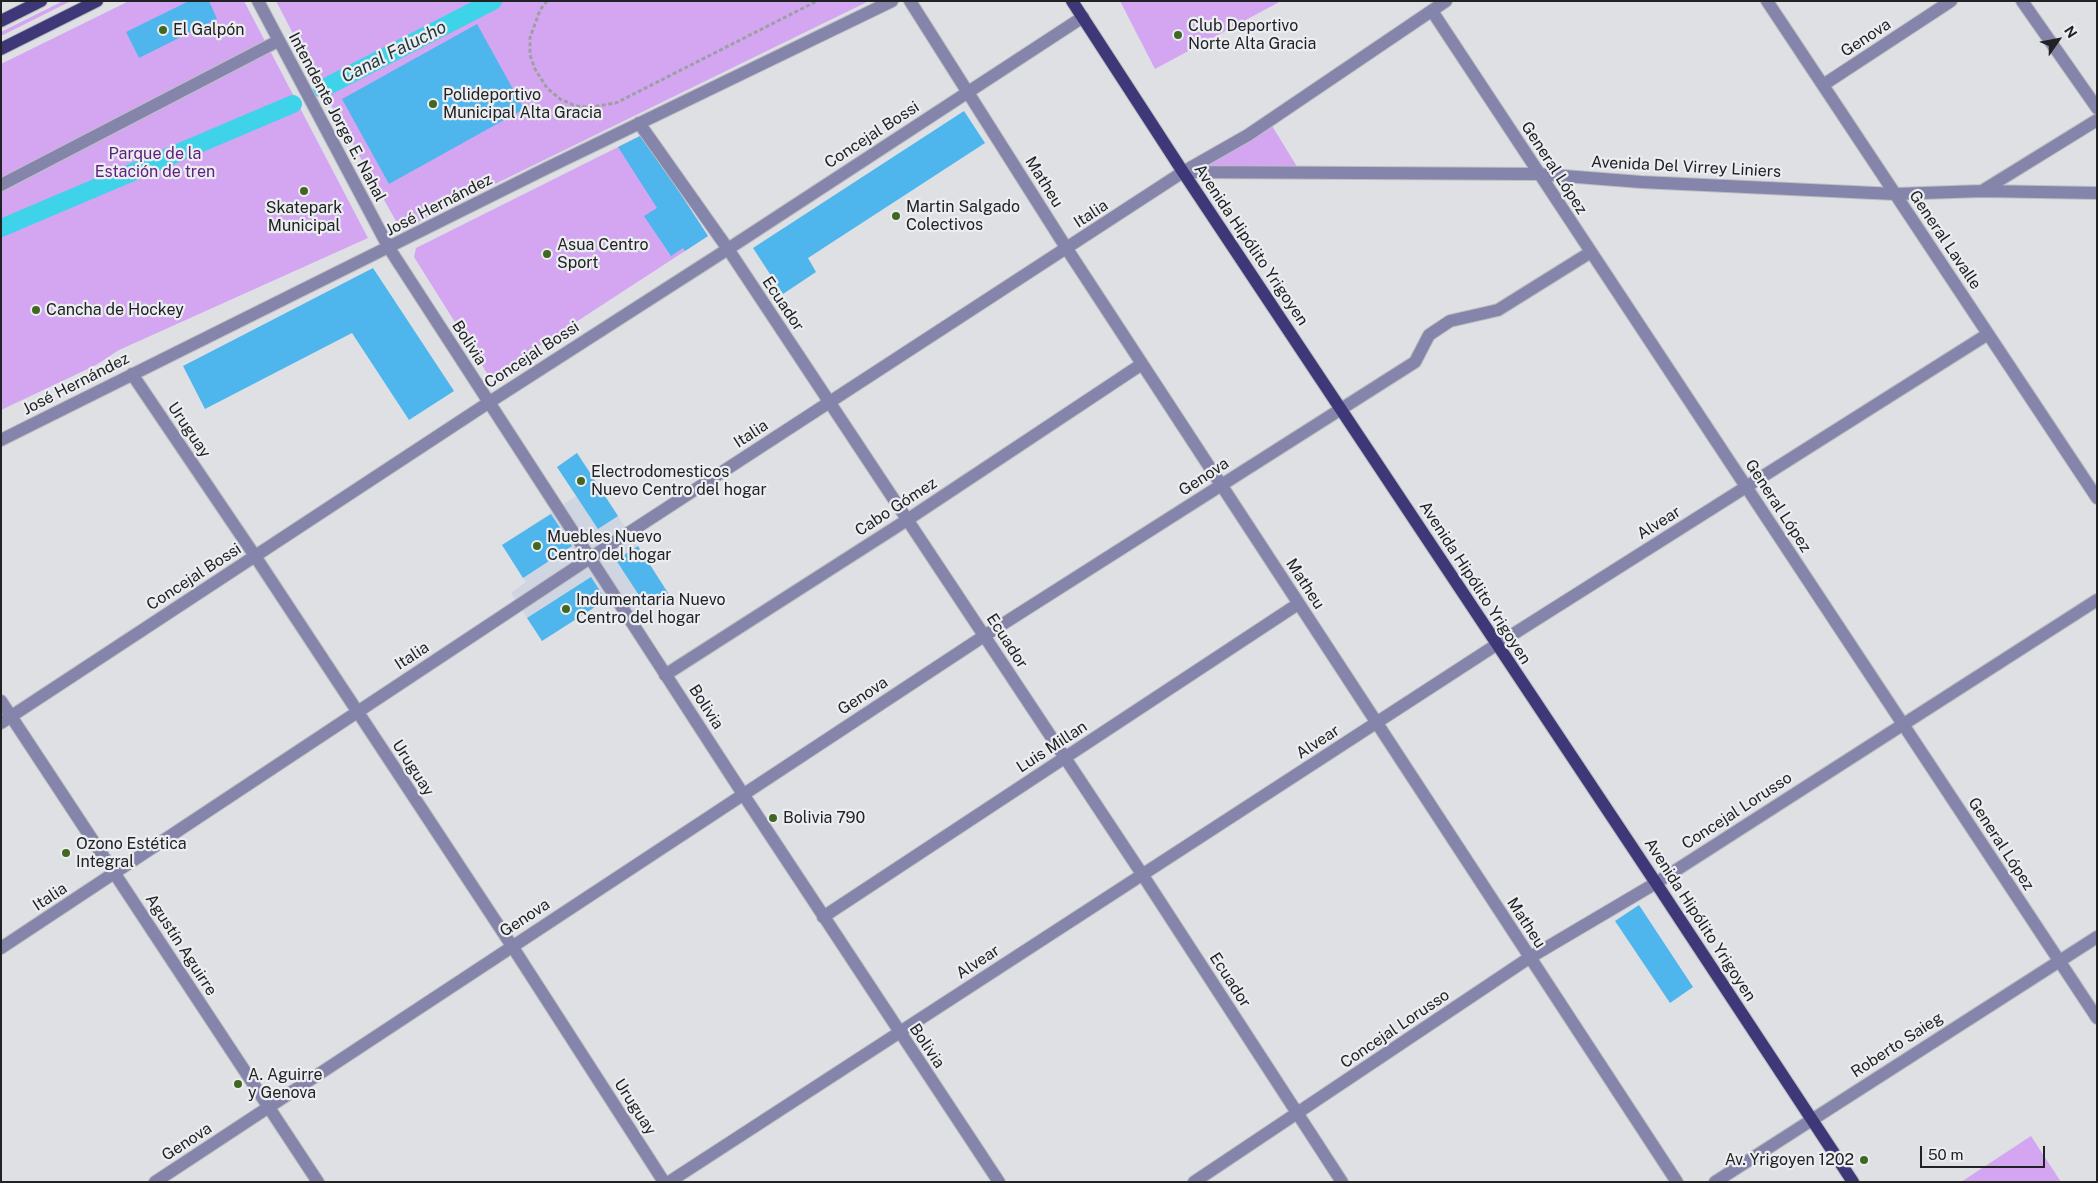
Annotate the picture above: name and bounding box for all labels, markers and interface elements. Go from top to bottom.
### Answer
street label: Genova [1837,15,1895,61]
north arrow [2033,15,2083,65]
water label: Canal Falucho [338,16,450,88]
place label: Club Deportivo Norte Alta Gracia [1188,16,1316,54]
place label: El Galpón [173,20,245,40]
text: N [2061,23,2080,41]
marker: El Galpón [157,24,169,36]
street label: Intendente Jorge E. Nahal [284,29,390,205]
marker: Club Deportivo Norte Alta Gracia [1172,29,1184,41]
place label: Polideportivo Municipal Alta Gracia [443,85,602,123]
street label: Concejal Bossi [821,97,923,173]
marker: Polideportivo Municipal Alta Gracia [427,98,439,110]
street label: General López [1517,118,1591,218]
park label: Parque de la Estación de tren [95,144,215,182]
street label: Avenida Del Virrey Liniers [1591,152,1781,182]
street label: Matheu [1021,153,1067,211]
street label: Avenida Hipólito Yrigoyen [1190,161,1312,329]
street label: José Hernández [382,170,496,240]
marker: Skatepark Municipal [298,185,310,197]
street label: General Lavalle [1905,187,1985,293]
street label: Italia [1070,196,1112,232]
place label: Martin Salgado Colectivos [906,197,1020,235]
place label: Skatepark Municipal [266,198,342,236]
marker: Martin Salgado Colectivos [890,210,902,222]
place label: Asua Centro Sport [557,235,649,273]
marker: Asua Centro Sport [541,248,553,260]
street label: Ecuador [758,273,808,335]
place label: Cancha de Hockey [46,300,184,320]
marker: Cancha de Hockey [30,304,42,316]
street label: Bolivia [447,317,491,369]
street label: Concejal Bossi [481,317,583,393]
street label: José Hernández [19,349,133,419]
street label: Uruguay [163,399,215,461]
street label: Italia [730,416,772,452]
street label: Genova [1175,454,1233,500]
street label: General López [1741,456,1815,556]
place label: Electrodomesticos Nuevo Centro del hogar [591,462,767,500]
street label: Cabo Gómez [852,474,940,540]
marker: Electrodomesticos Nuevo Centro del hogar [575,475,587,487]
street label: Avenida Hipólito Yrigoyen [1415,498,1535,668]
street label: Alvear [1634,502,1684,544]
place label: Muebles Nuevo Centro del hogar [547,527,672,565]
street label: Concejal Bossi [143,539,245,615]
marker: Muebles Nuevo Centro del hogar [531,540,543,552]
street label: Matheu [1282,555,1328,613]
place label: Indumentaria Nuevo Centro del hogar [576,590,726,628]
marker: Indumentaria Nuevo Centro del hogar [560,603,572,615]
street label: Ecuador [982,610,1032,672]
street label: Italia [391,638,433,674]
street label: Genova [834,673,892,719]
street label: Bolivia [684,681,728,733]
street label: Luis Millan [1013,717,1091,777]
street label: Alvear [1293,721,1343,763]
street label: Uruguay [388,736,438,800]
street label: Concejal Lorusso [1678,768,1796,854]
street label: General López [1964,794,2038,894]
place label: Bolivia 790 [783,808,865,828]
marker: Bolivia 790 [767,812,779,824]
place label: Ozono Estética Integral [76,834,187,872]
street label: Avenida Hipólito Yrigoyen [1640,835,1760,1005]
marker: Ozono Estética Integral [60,847,72,859]
street label: Italia [29,879,71,915]
street label: Agustín Aguirre [141,891,221,999]
street label: Matheu [1503,894,1549,952]
street label: Genova [496,895,554,941]
street label: Alvear [953,941,1003,983]
street label: Ecuador [1205,949,1255,1011]
street label: Concejal Lorusso [1337,985,1453,1073]
street label: Roberto Saieg [1847,1008,1947,1082]
street label: Bolivia [905,1020,949,1072]
place label: A. Aguirre y Genova [248,1065,323,1103]
street label: Uruguay [610,1075,660,1139]
marker: A. Aguirre y Genova [232,1078,244,1090]
street label: Genova [158,1119,216,1165]
scale bar [1923,1136,2048,1168]
text: 50 m [1928,1146,1963,1163]
place label: Av. Yrigoyen 1202 [1725,1150,1854,1170]
marker: Av. Yrigoyen 1202 [1858,1154,1870,1166]

